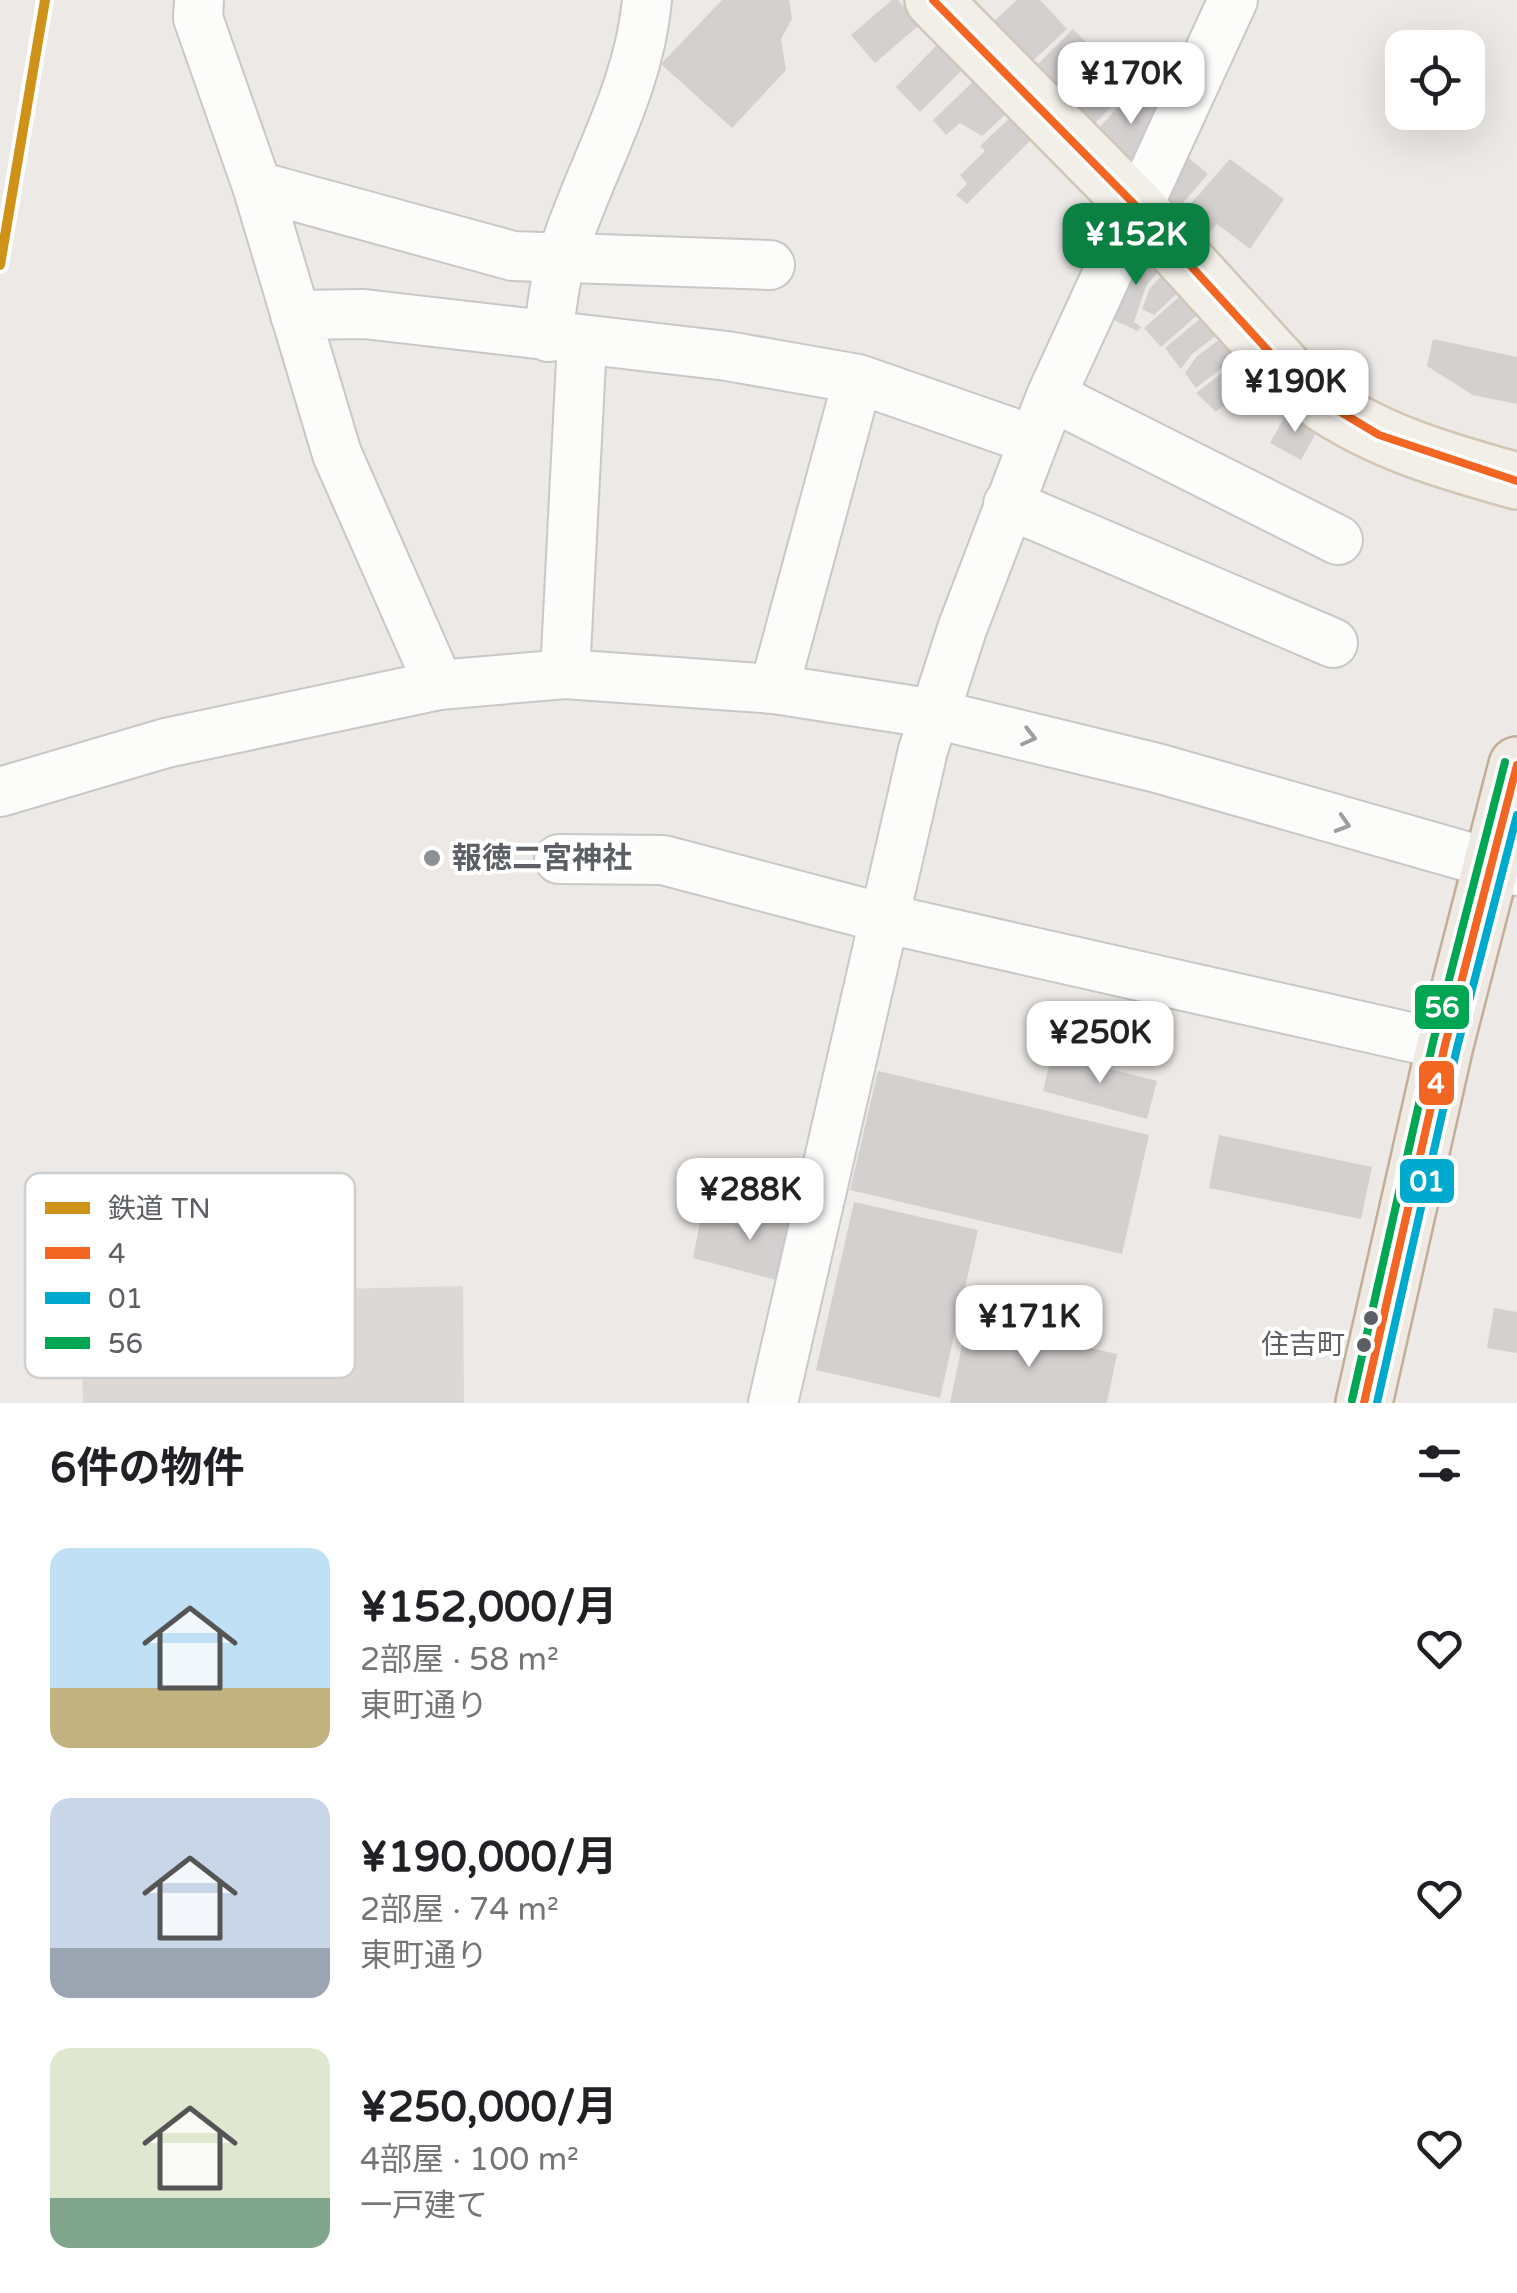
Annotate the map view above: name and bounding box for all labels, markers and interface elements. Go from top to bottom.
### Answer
map controls [1385,30,1485,130]
button: locate [1385,30,1485,130]
pin: ¥170K [1061,42,1201,127]
text: ¥170K [1080,55,1182,93]
pin: ¥152K [1066,203,1206,288]
text: ¥152K [1085,216,1187,254]
pin: ¥190K [1225,350,1365,435]
text: ¥190K [1244,363,1346,401]
one-way arrow [1020,725,1037,746]
one-way arrow [1333,812,1350,833]
place label: 報徳二宮神社 [452,840,632,877]
marker: 報徳二宮神社 [421,847,443,869]
line badge: 56 [1413,983,1471,1031]
text: 56 [1424,991,1460,1025]
pin: ¥250K [1030,1001,1170,1086]
text: ¥250K [1049,1014,1151,1052]
line badge: 4 [1417,1059,1456,1107]
text: 4 [1427,1067,1445,1101]
line badge: 01 [1398,1157,1456,1205]
pin: ¥288K [680,1158,820,1243]
text: 01 [1409,1165,1445,1199]
text: ¥288K [699,1171,801,1209]
legend [25,1173,355,1378]
text: 鉄道 TN [108,1192,211,1226]
text: 4 [108,1237,126,1271]
text: 01 [108,1282,143,1316]
pin: ¥171K [959,1285,1099,1370]
text: ¥171K [978,1298,1080,1336]
unlabelled marker [1361,1308,1381,1328]
text: 56 [108,1327,143,1361]
place label: 住吉町 [1261,1328,1345,1362]
marker: 住吉町 [1354,1335,1374,1355]
icon: filters [1412,1436,1467,1491]
text: 6件の物件 [50,1443,244,1494]
text: ¥152,000/月 [360,1582,617,1633]
icon: home [130,1588,250,1708]
icon: heart [1412,1621,1467,1676]
text: 2部屋 · 58 m² [360,1641,559,1679]
text: 東町通り [360,1687,488,1725]
text: ¥190,000/月 [360,1832,617,1883]
icon: home [130,1838,250,1958]
icon: heart [1412,1871,1467,1926]
text: 2部屋 · 74 m² [360,1891,559,1929]
text: 東町通り [360,1937,488,1975]
text: ¥250,000/月 [360,2082,617,2133]
icon: home [130,2088,250,2208]
icon: heart [1412,2121,1467,2176]
text: 4部屋 · 100 m² [360,2141,579,2179]
text: 一戸建て [360,2187,488,2225]

